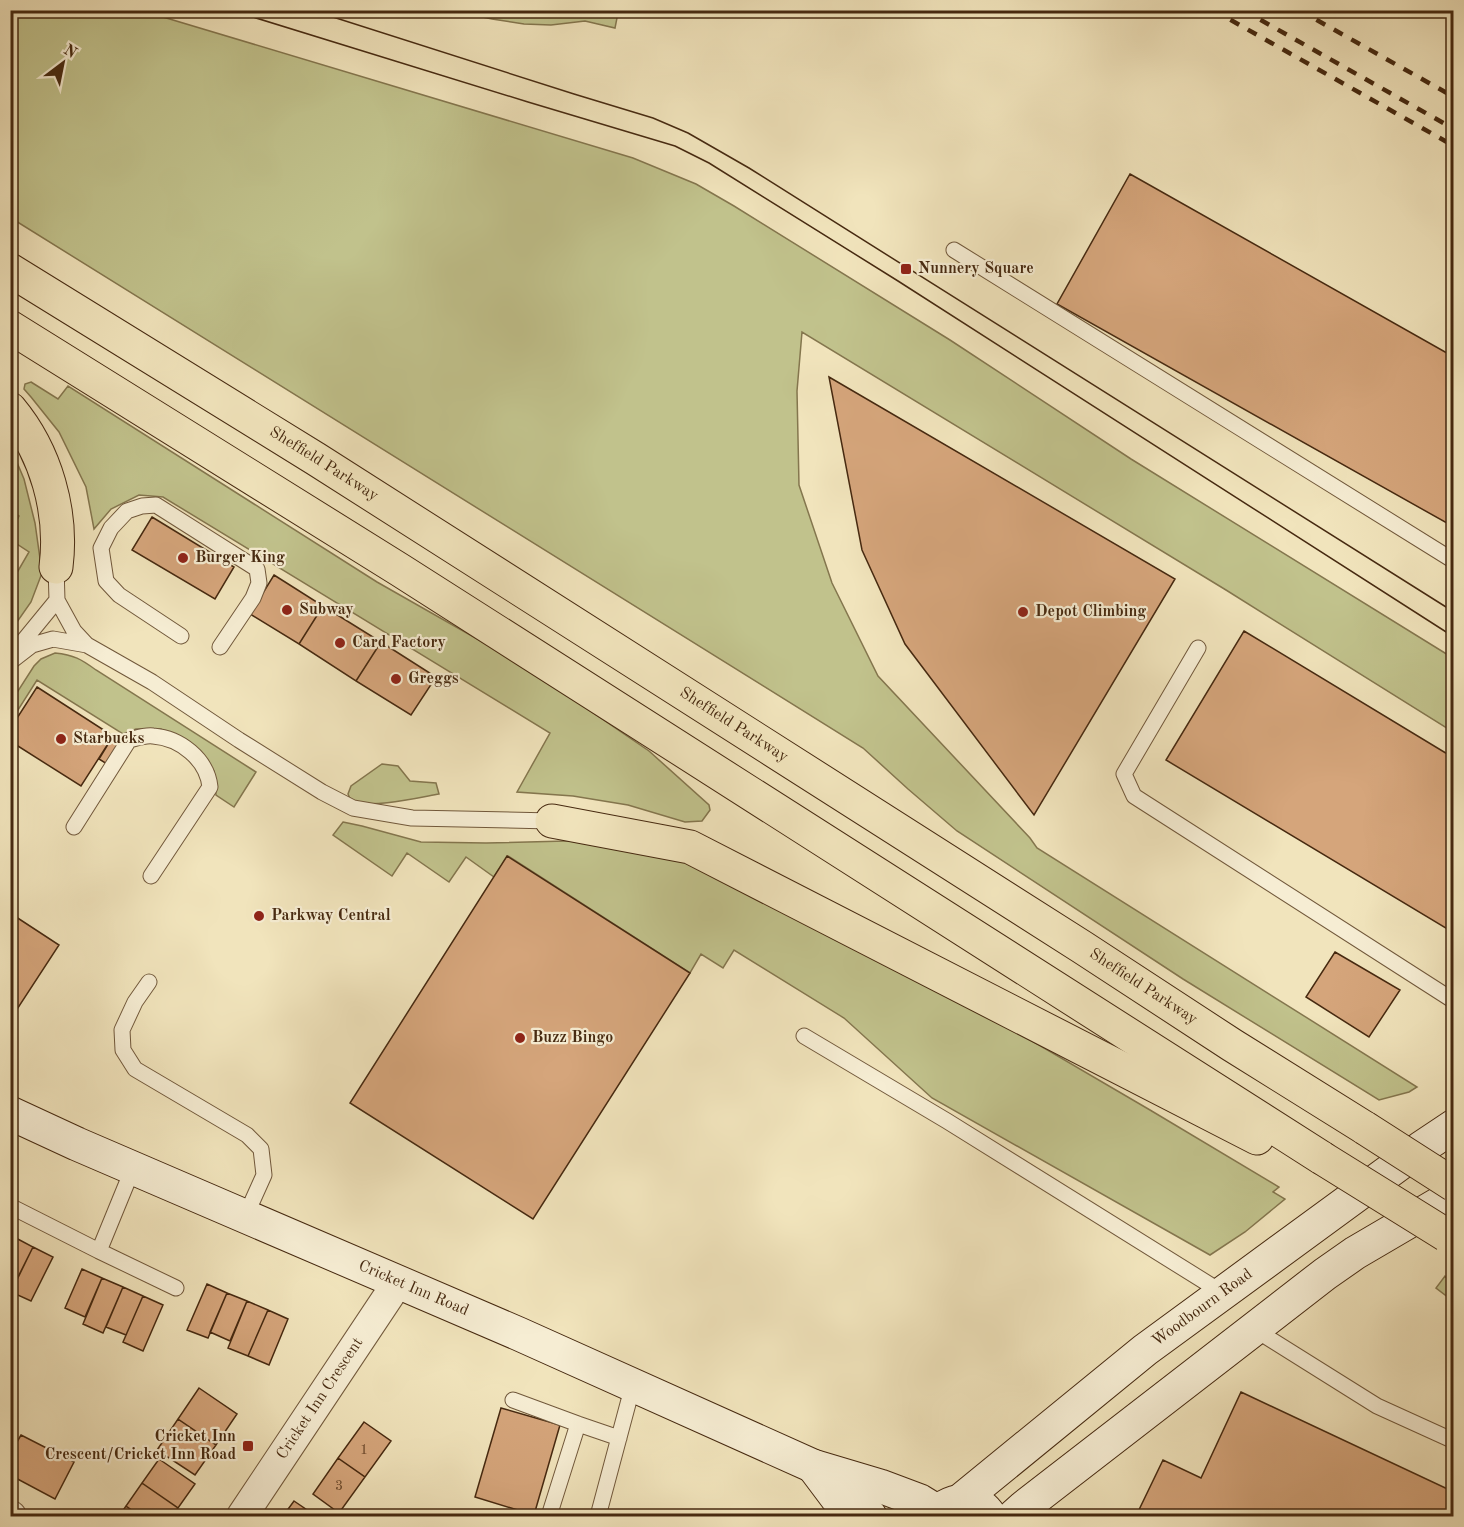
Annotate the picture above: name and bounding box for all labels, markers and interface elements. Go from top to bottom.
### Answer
north arrow [33,33,93,93]
text: N [60,42,80,62]
place label: Nunnery Square [918,261,1034,277]
marker: Nunnery Square [899,262,913,276]
street label: Sheffield Parkway [266,424,381,505]
place label: Burger King [195,550,285,566]
marker: Burger King [176,551,190,565]
place label: Subway [299,602,354,618]
marker: Subway [280,603,294,617]
place label: Depot Climbing [1035,604,1146,620]
marker: Depot Climbing [1016,605,1030,619]
place label: Card Factory [352,635,446,651]
marker: Card Factory [333,636,347,650]
place label: Greggs [408,671,459,687]
marker: Greggs [389,672,403,686]
street label: Sheffield Parkway [677,685,791,766]
place label: Starbucks [73,731,145,747]
marker: Starbucks [54,732,68,746]
place label: Parkway Central [271,908,391,924]
marker: Parkway Central [252,909,266,923]
street label: Sheffield Parkway [1086,946,1200,1028]
place label: Buzz Bingo [532,1030,613,1046]
marker: Buzz Bingo [513,1031,527,1045]
street label: Cricket Inn Road [356,1258,471,1319]
street label: Woodbourn Road [1149,1266,1256,1350]
street label: Cricket Inn Crescent [274,1335,367,1462]
place label: Cricket Inn Crescent/Cricket Inn Road [45,1429,236,1463]
marker: Cricket Inn Crescent/Cricket Inn Road [241,1439,255,1453]
house number: 1 [360,1443,368,1457]
house number: 3 [335,1479,343,1493]

